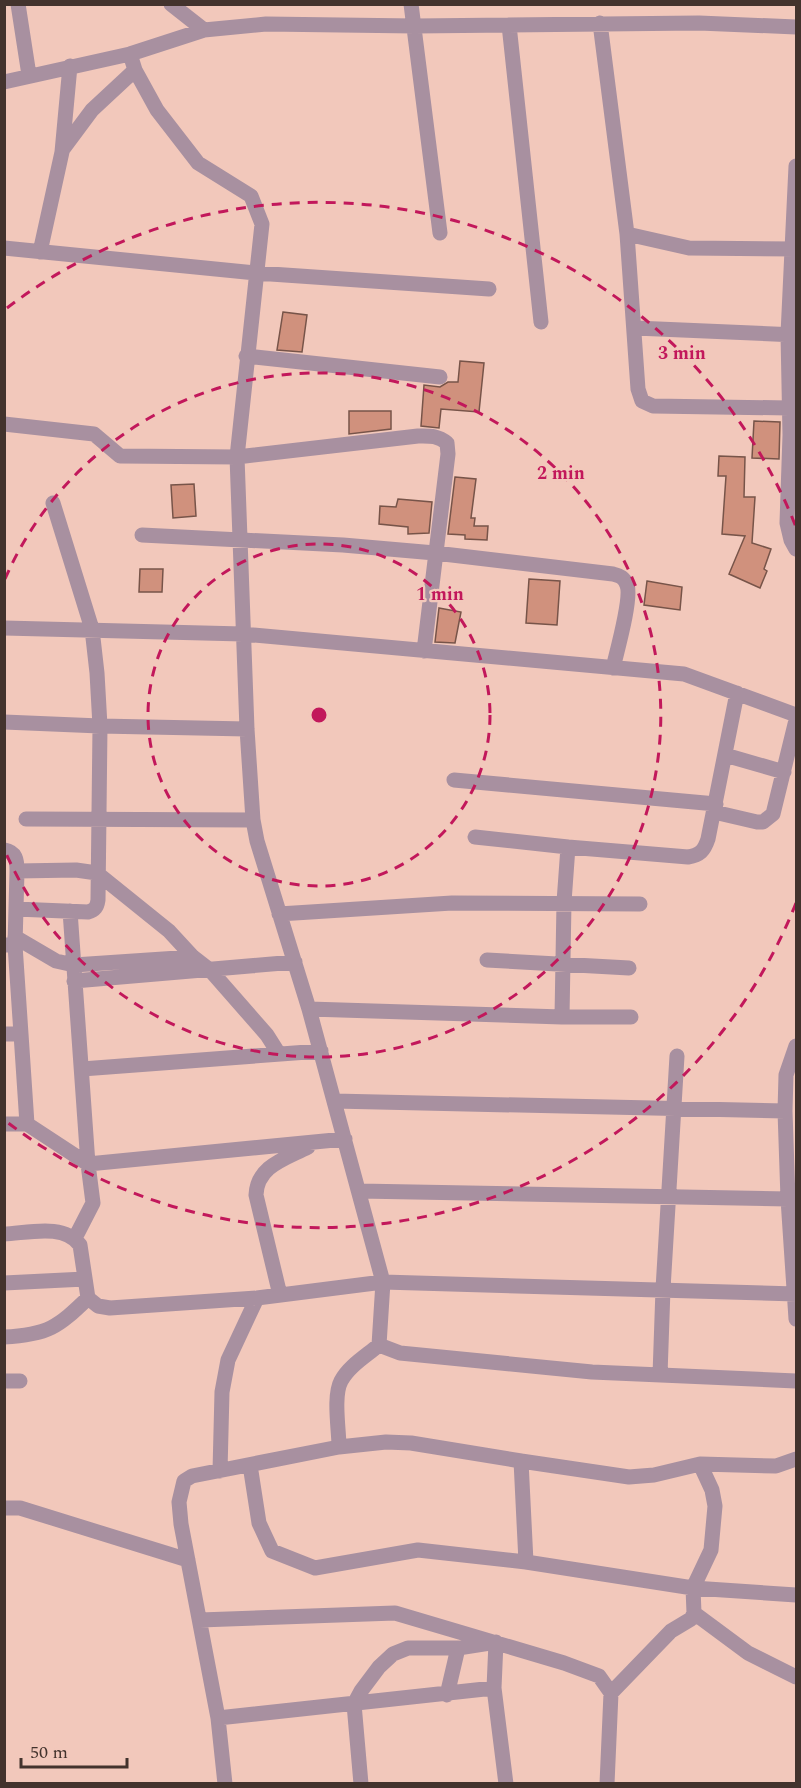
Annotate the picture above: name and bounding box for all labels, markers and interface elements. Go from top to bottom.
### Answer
text: 3 min [658,340,706,367]
text: 2 min [537,460,585,487]
text: 1 min [416,581,464,608]
centre of rings [309,705,329,725]
scale bar [21,1731,128,1769]
text: 50 m [30,1739,68,1766]

